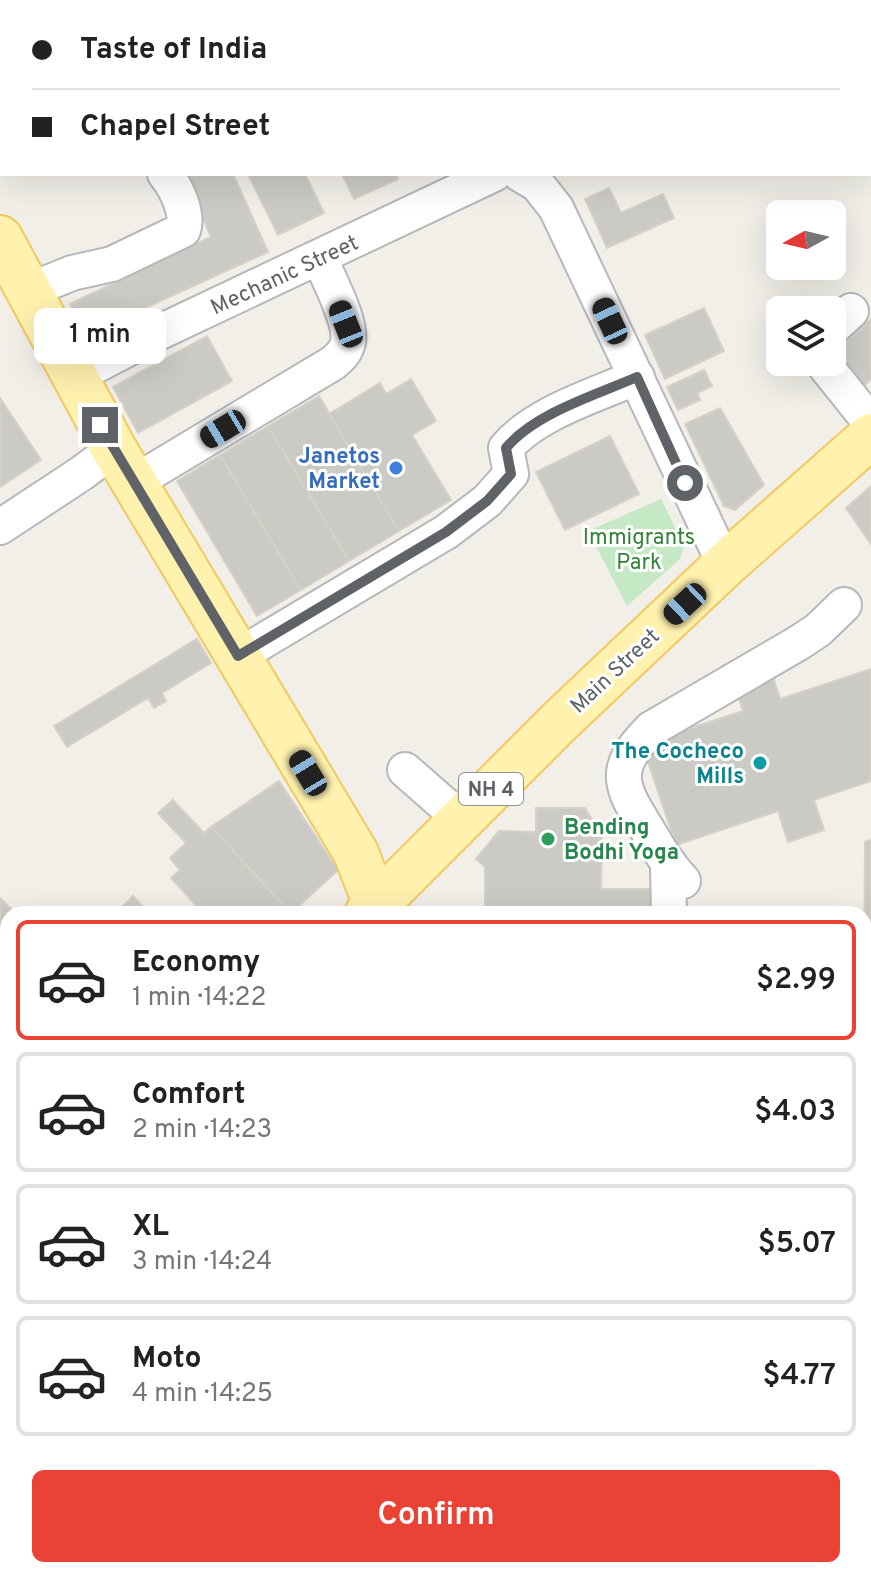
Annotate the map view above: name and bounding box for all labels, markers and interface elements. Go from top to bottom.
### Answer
text: Taste of India [80,32,267,69]
text: Chapel Street [80,109,270,146]
north arrow [766,200,846,280]
map controls [766,200,846,376]
street label: Mechanic Street [207,230,363,322]
car [589,294,631,348]
button: layers [766,296,846,376]
car [326,297,366,351]
callout: 1 min [34,309,166,365]
text: 1 min [69,319,131,352]
car [196,406,250,452]
route end [82,407,118,443]
place label: Janetos Market [298,444,380,496]
marker: Janetos Market [387,459,405,477]
route start [667,465,703,501]
park label: Immigrants Park [583,525,695,577]
car [659,579,711,629]
street label: Main Street [565,624,666,720]
place label: The Cocheco Mills [611,739,744,791]
car [285,746,331,800]
marker: The Cocheco Mills [751,754,769,772]
road number: NH 4 [459,773,523,805]
place label: Bending Bodhi Yoga [564,815,679,867]
marker: Bending Bodhi Yoga [539,830,557,848]
icon: car [36,944,108,1016]
text: Economy [132,945,260,982]
text: $2.99 [756,962,836,999]
text: 1 min · 14:22 [132,982,266,1015]
icon: car [36,1076,108,1148]
text: Comfort [132,1077,245,1114]
text: $4.03 [754,1094,836,1131]
text: 2 min · 14:23 [132,1114,272,1147]
icon: car [36,1208,108,1280]
text: XL [132,1209,169,1246]
text: $5.07 [758,1226,836,1263]
text: 3 min · 14:24 [132,1246,272,1279]
icon: car [36,1340,108,1412]
text: Moto [132,1341,202,1378]
text: $4.77 [762,1358,836,1395]
text: 4 min · 14:25 [132,1378,273,1411]
button: Confirm [32,1470,840,1562]

